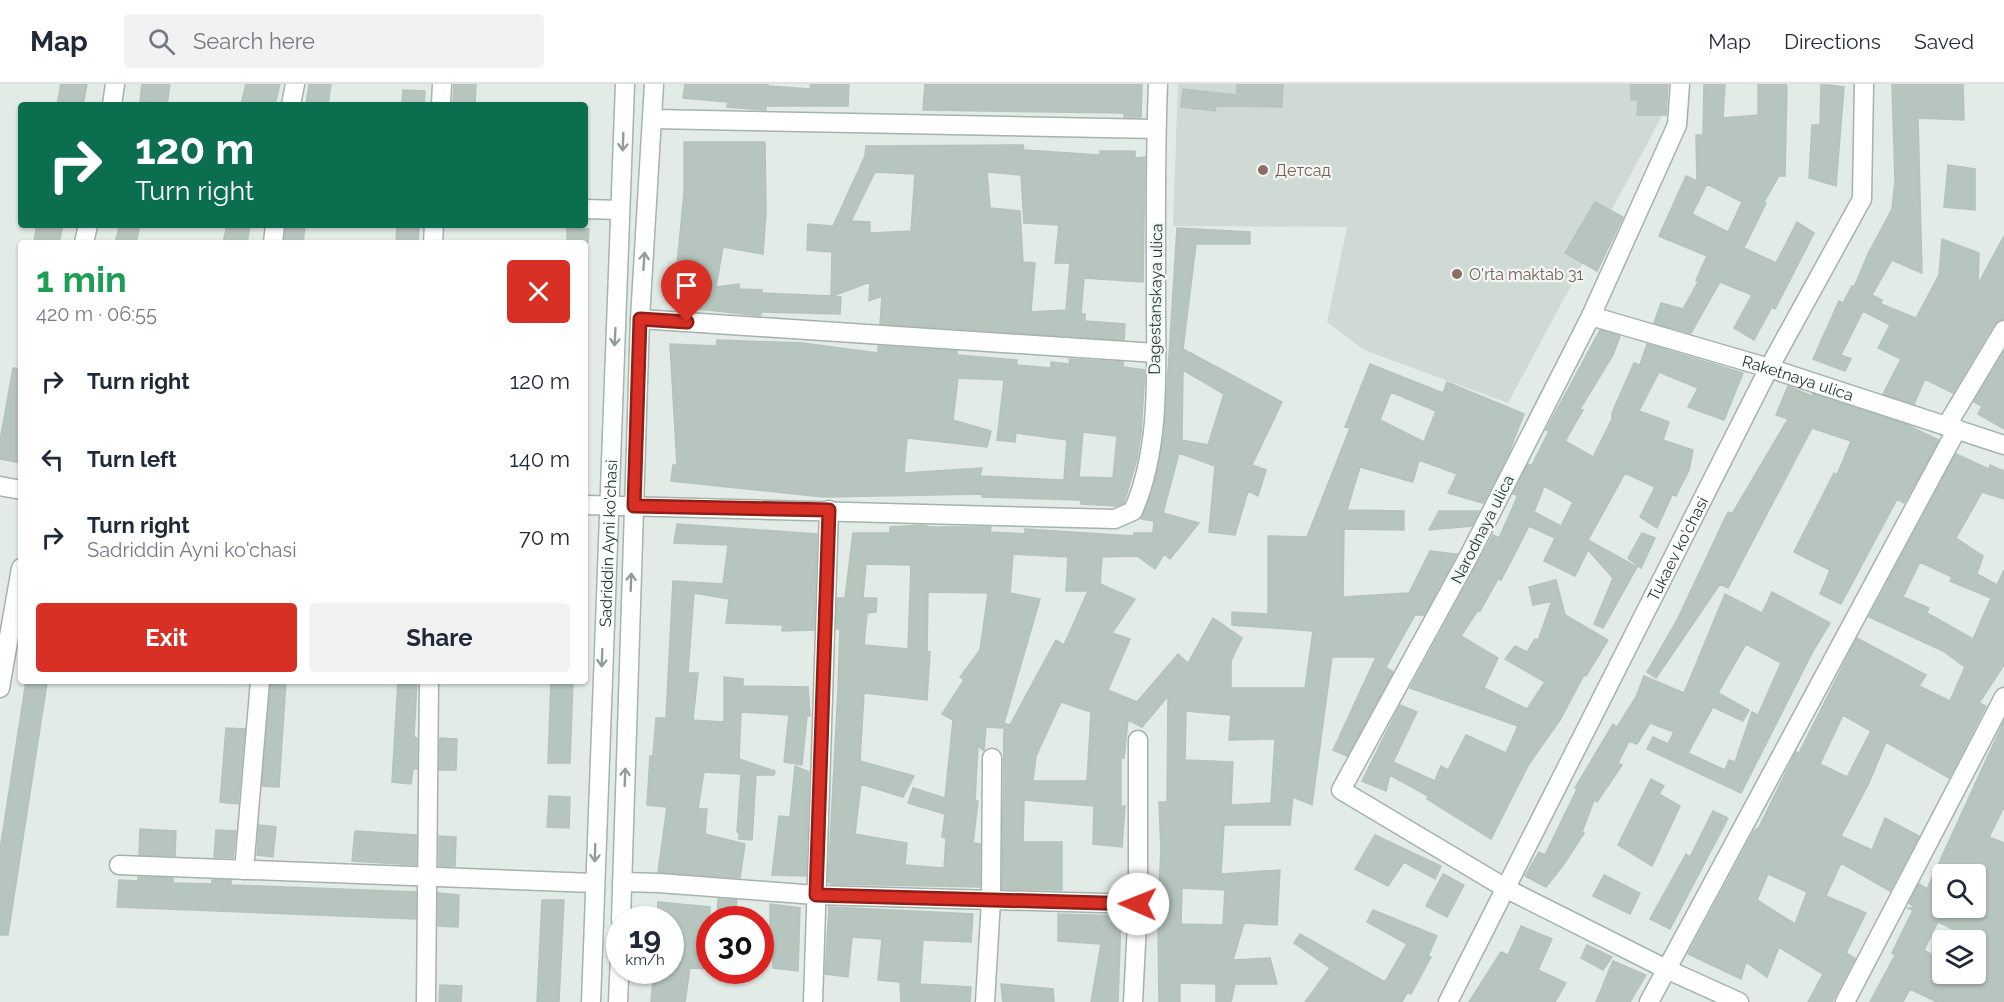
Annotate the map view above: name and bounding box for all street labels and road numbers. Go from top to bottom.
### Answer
street label: Dagestanskaya ulica [1145,223,1166,375]
street label: Raketnaya ulica [1740,352,1856,405]
street label: Sadriddin Ayni ko'chasi [596,459,621,628]
street label: Narodnaya ulica [1447,472,1518,587]
street label: Tukaev ko'chasi [1644,494,1712,604]

